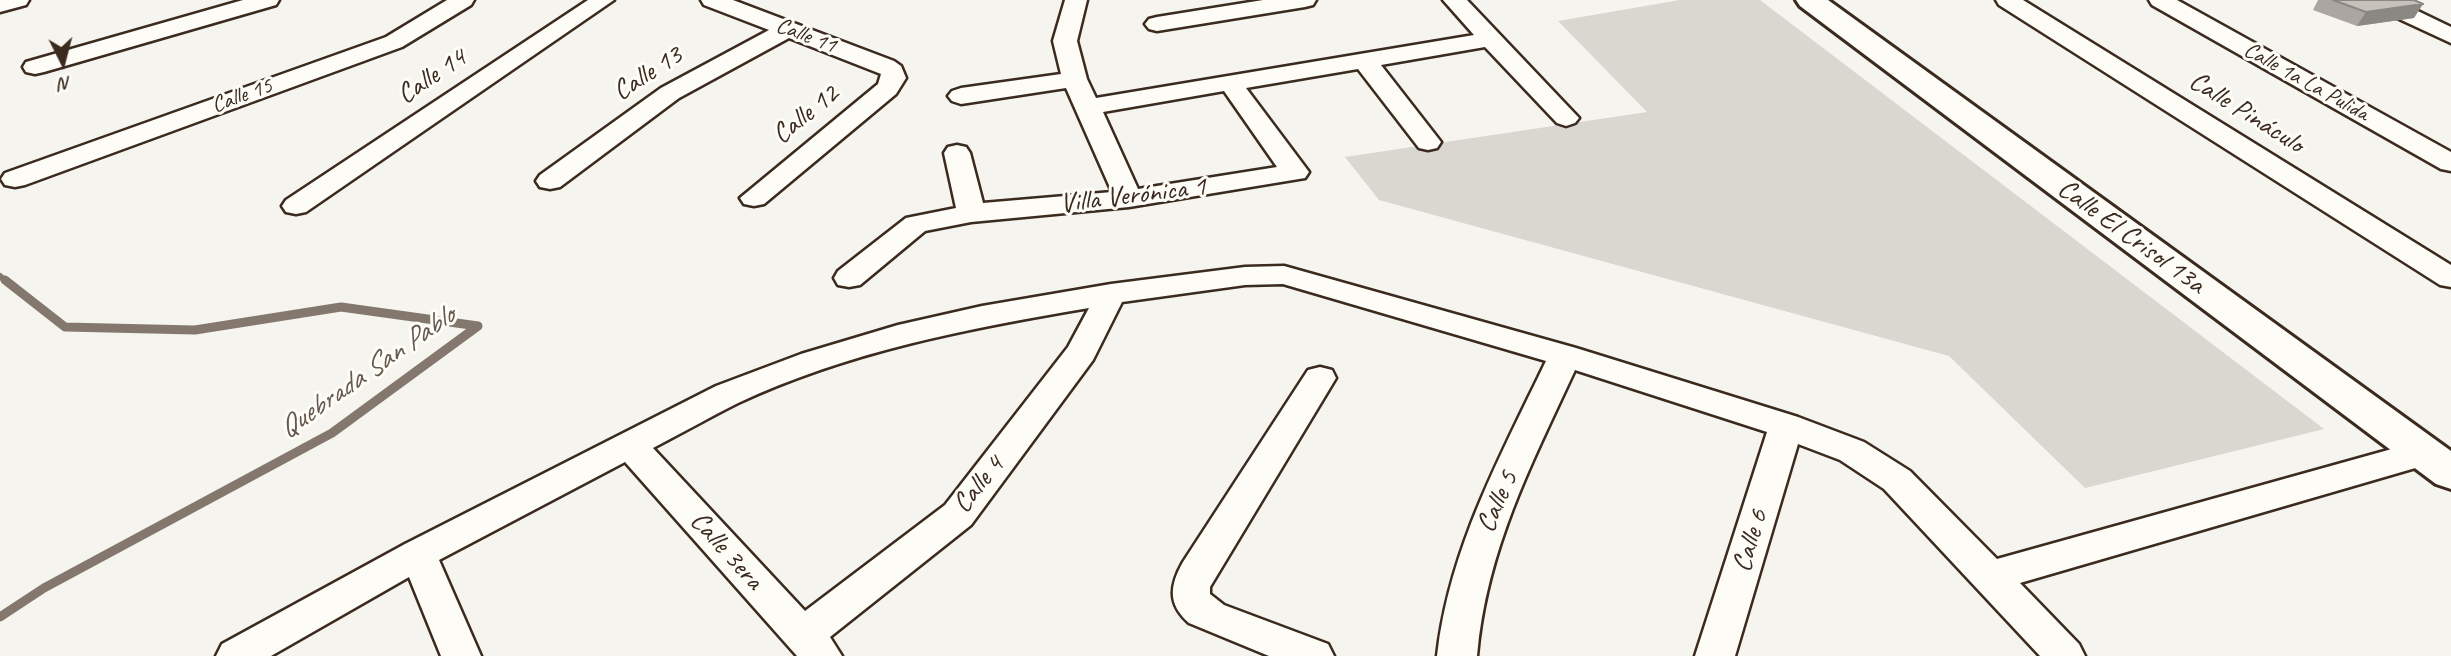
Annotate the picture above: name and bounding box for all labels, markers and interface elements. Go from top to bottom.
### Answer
street label: Calle 11 [772,12,840,60]
north arrow [28,28,98,98]
street label: Calle 1a La Pulida [2239,36,2373,128]
street label: Calle 13 [607,39,689,109]
street label: Calle 14 [391,42,473,112]
street label: Calle Pináculo [2182,65,2310,161]
text: N [58,71,72,96]
street label: Calle 15 [208,72,276,120]
street label: Calle 12 [766,78,846,152]
street label: Villa Verónica 1 [1058,170,1208,222]
street label: Calle El Crisol 13a [2051,172,2211,302]
water label: Quebrada San Pablo [272,299,462,447]
street label: Calle 4 [946,450,1012,520]
street label: Calle 5 [1470,466,1526,538]
street label: Calle 3era [682,505,770,597]
street label: Calle 6 [1726,506,1776,576]

